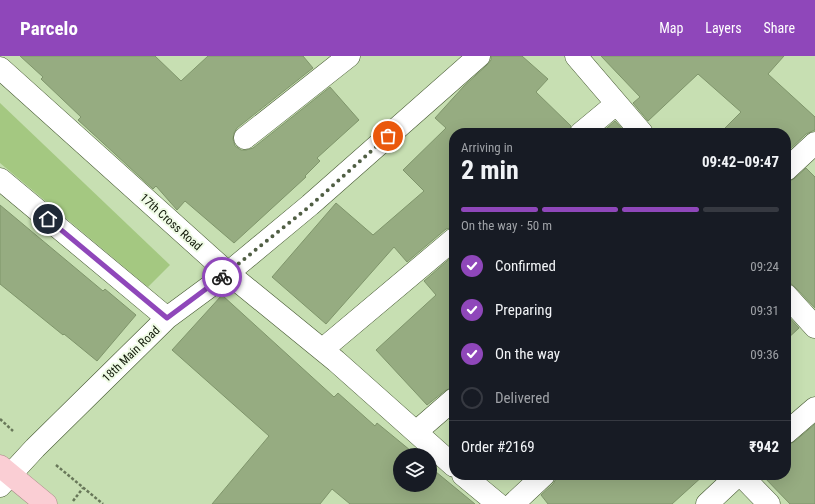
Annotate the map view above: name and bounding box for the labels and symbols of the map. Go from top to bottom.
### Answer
pin [371,119,405,153]
street label: 17th Cross Road [137,191,205,253]
pin [31,202,65,236]
courier [202,257,242,297]
street label: 18th Main Road [99,323,163,385]

